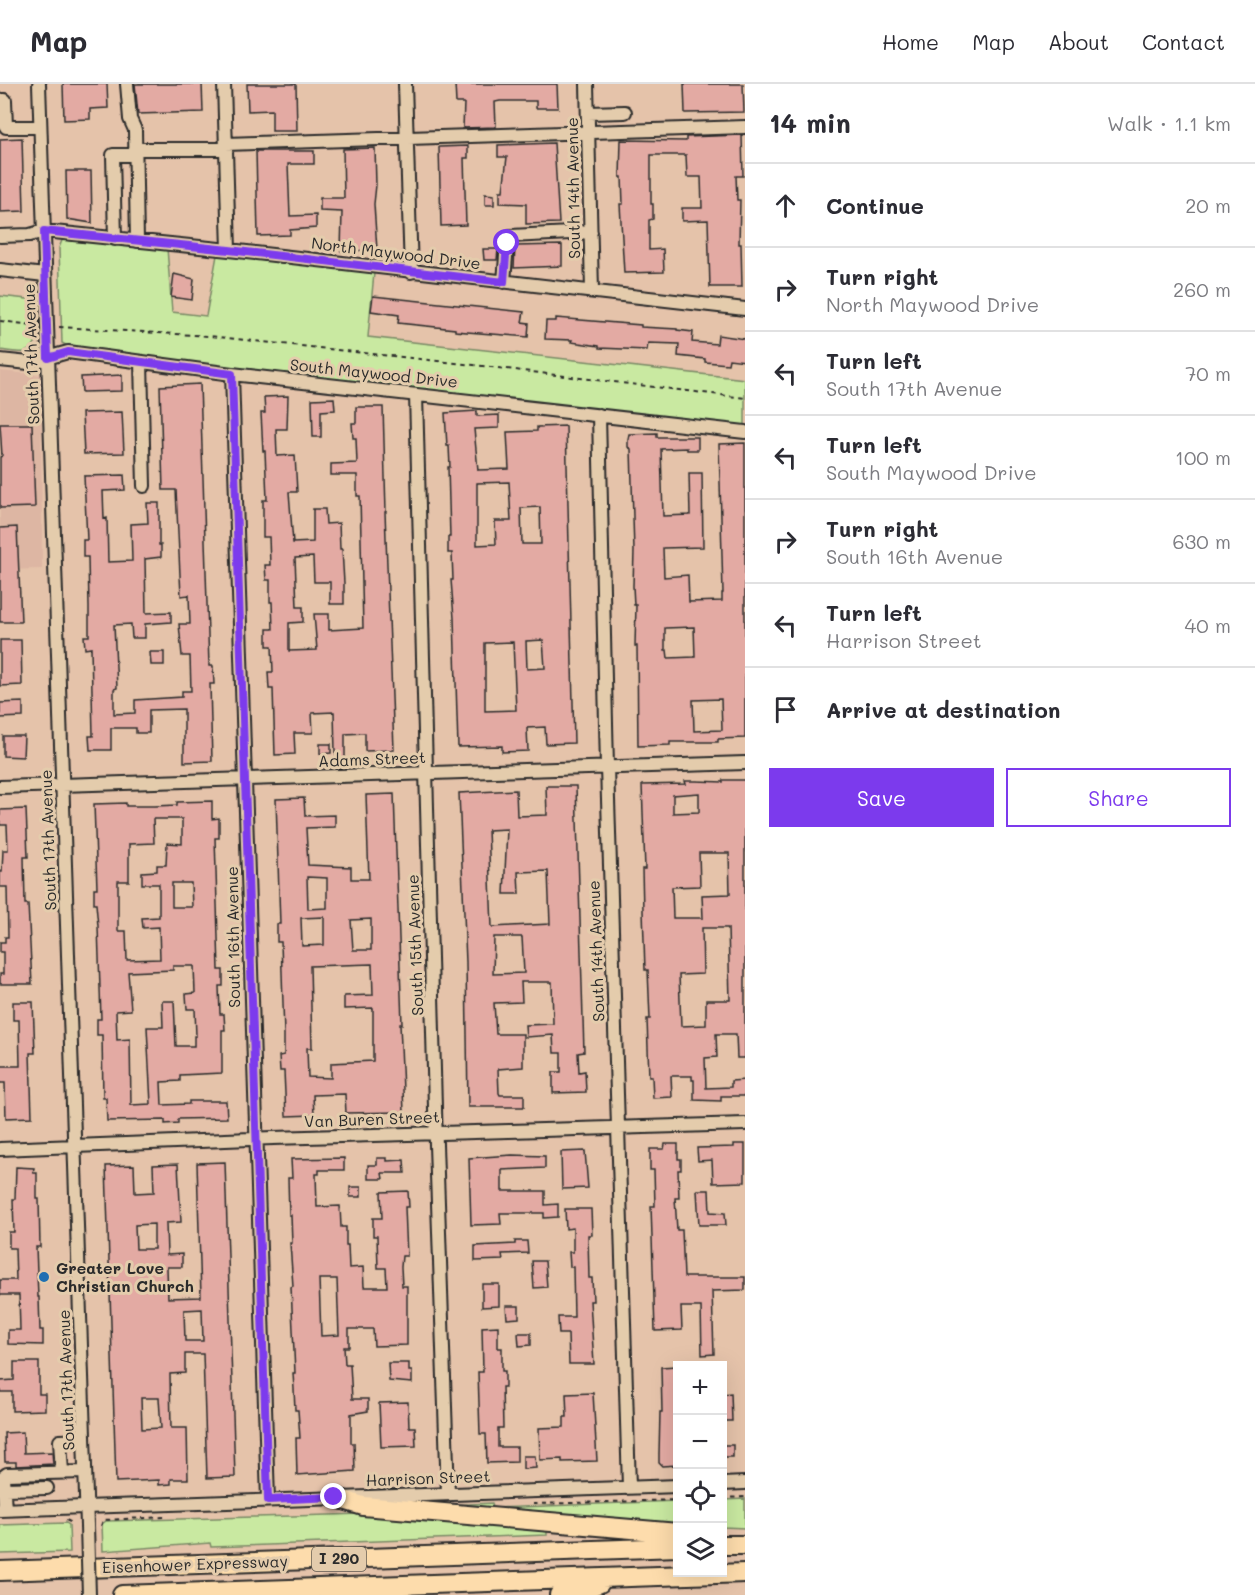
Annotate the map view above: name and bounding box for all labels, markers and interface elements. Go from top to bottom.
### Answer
text: Map [30,23,87,59]
text: Home [882,28,939,55]
text: Map [972,28,1015,55]
text: About [1048,28,1109,55]
text: Contact [1142,28,1225,55]
text: 14 min [769,106,851,140]
text: Walk · 1.1 km [1107,110,1231,136]
street label: South 14th Avenue [561,117,584,259]
icon: ahead [769,189,802,222]
text: Continue [826,191,924,220]
text: 20 m [1185,192,1231,218]
route start [493,229,519,255]
street label: North Maywood Drive [310,232,482,273]
text: Turn right [826,262,938,291]
icon: right [769,273,802,306]
text: 260 m [1173,276,1231,302]
street label: South 17th Avenue [18,283,43,425]
text: North Maywood Drive [826,291,1039,317]
text: Turn left [826,346,922,375]
street label: South Maywood Drive [289,353,459,392]
icon: left [769,357,802,390]
text: 70 m [1185,360,1231,386]
text: South 17th Avenue [826,375,1002,401]
text: Turn left [826,430,922,459]
icon: left [769,441,802,474]
text: 100 m [1175,444,1231,470]
text: South Maywood Drive [826,459,1037,485]
text: Turn right [826,514,938,543]
icon: right [769,525,802,558]
text: 630 m [1173,528,1231,554]
text: South 16th Avenue [826,543,1003,569]
text: Turn left [826,598,922,627]
icon: left [769,609,802,642]
text: 40 m [1185,612,1231,638]
text: Harrison Street [826,627,982,653]
icon: arrive [769,693,802,726]
text: Arrive at destination [826,695,1061,724]
street label: Adams Street [318,746,426,771]
button: Save [769,768,994,827]
button: Share [1006,768,1231,827]
street label: South 17th Avenue [35,769,60,911]
street label: South 16th Avenue [221,866,244,1008]
street label: South 15th Avenue [402,874,427,1016]
street label: South 14th Avenue [583,880,608,1022]
street label: Van Buren Street [304,1106,440,1131]
place label: Greater Love Christian Church [56,1257,194,1296]
marker: Greater Love Christian Church [37,1270,51,1284]
street label: South 17th Avenue [53,1309,78,1451]
map controls [673,1361,727,1577]
button: + [673,1361,727,1415]
button: − [673,1415,727,1469]
street label: Harrison Street [365,1465,491,1490]
button: locate [673,1469,727,1523]
route end [320,1483,346,1509]
button: layers [673,1523,727,1577]
road number: I 290 [312,1547,366,1571]
street label: Eisenhower Expressway [102,1550,288,1577]

